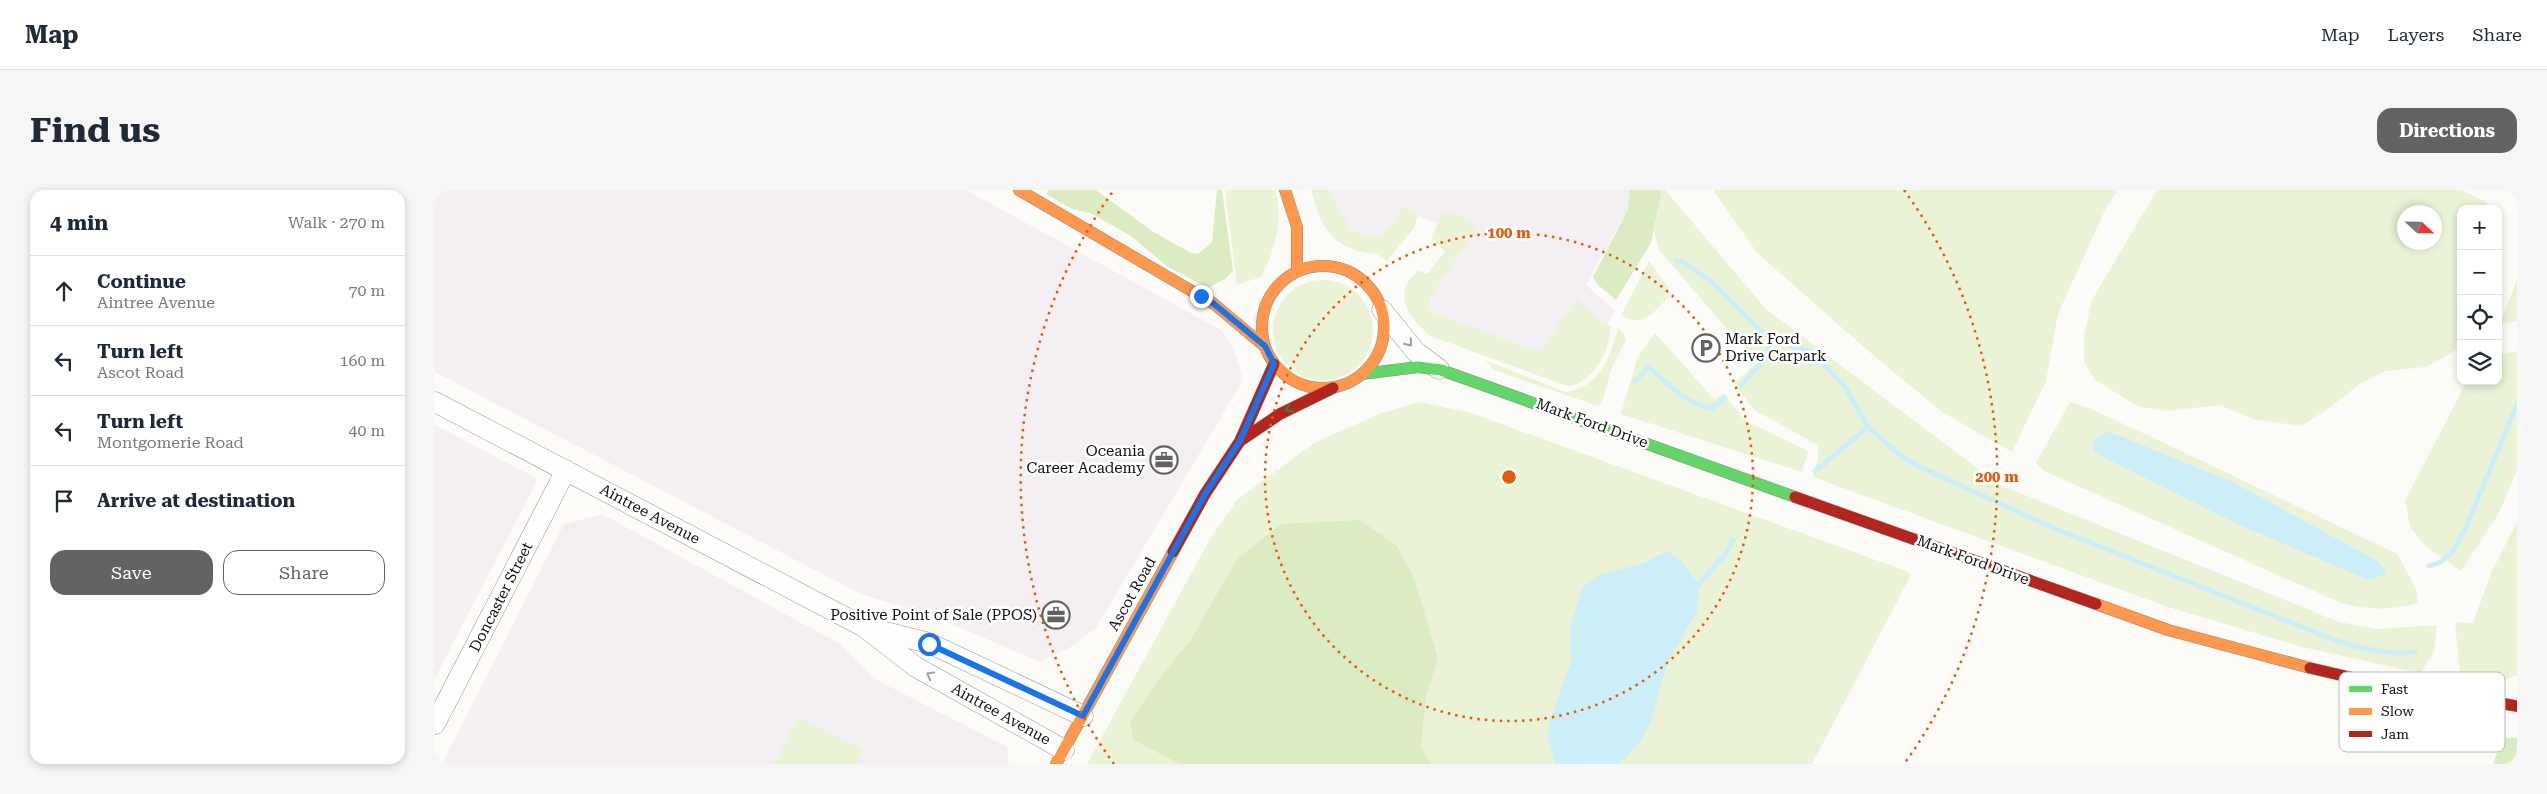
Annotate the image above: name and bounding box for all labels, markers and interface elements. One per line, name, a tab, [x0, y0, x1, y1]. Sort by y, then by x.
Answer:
text: Map	[25, 21, 79, 49]
text: Map	[2321, 24, 2360, 45]
text: Layers	[2388, 24, 2444, 45]
text: Share	[2472, 24, 2522, 45]
button: Directions	[2377, 108, 2517, 153]
text: Find us	[30, 110, 160, 151]
north arrow	[2397, 205, 2442, 250]
map controls	[2457, 205, 2502, 385]
button: +	[2457, 205, 2502, 250]
text: 4 min	[50, 211, 108, 235]
text: Walk · 270 m	[288, 213, 385, 232]
text: 100 m	[1487, 224, 1531, 242]
button: −	[2457, 250, 2502, 295]
text: Continue	[97, 270, 186, 293]
icon: ahead	[50, 277, 78, 305]
text: 70 m	[348, 281, 385, 300]
route end	[1190, 285, 1213, 308]
text: Aintree Avenue	[97, 293, 215, 312]
button: locate	[2457, 295, 2502, 340]
place label: Mark Ford Drive Carpark	[1725, 330, 1827, 365]
parking icon: Mark Ford Drive Carpark	[1691, 333, 1721, 363]
one-way arrow	[1403, 337, 1411, 346]
text: Turn left	[97, 340, 183, 363]
button: layers	[2457, 340, 2502, 385]
icon: left	[50, 347, 78, 375]
text: 160 m	[339, 351, 385, 370]
text: Ascot Road	[97, 363, 184, 382]
street label: Mark Ford Drive	[1534, 394, 1650, 452]
one-way arrow	[1285, 403, 1294, 413]
text: Turn left	[97, 410, 183, 433]
icon: left	[50, 417, 78, 445]
text: 40 m	[348, 421, 385, 440]
text: Montgomerie Road	[97, 433, 244, 452]
place label: Oceania Career Academy	[1026, 442, 1145, 477]
office icon: Oceania Career Academy	[1149, 445, 1179, 475]
centre of rings	[1500, 468, 1518, 486]
text: 200 m	[1975, 468, 2019, 486]
street label: Aintree Avenue	[597, 480, 703, 548]
icon: arrive	[50, 487, 78, 515]
text: Arrive at destination	[97, 489, 295, 512]
street label: Mark Ford Drive	[1915, 531, 2031, 589]
street label: Doncaster Street	[466, 539, 537, 655]
button: Save	[50, 550, 213, 595]
button: Share	[223, 550, 385, 595]
street label: Ascot Road	[1104, 554, 1160, 634]
office icon: Positive Point of Sale (PPOS)	[1041, 600, 1071, 630]
place label: Positive Point of Sale (PPOS)	[830, 606, 1037, 624]
route start	[918, 633, 941, 656]
one-way arrow	[926, 671, 935, 681]
legend	[2339, 672, 2505, 752]
street label: Aintree Avenue	[948, 679, 1054, 749]
text: Fast	[2381, 681, 2408, 697]
text: Slow	[2381, 703, 2414, 719]
text: Jam	[2381, 726, 2409, 742]

